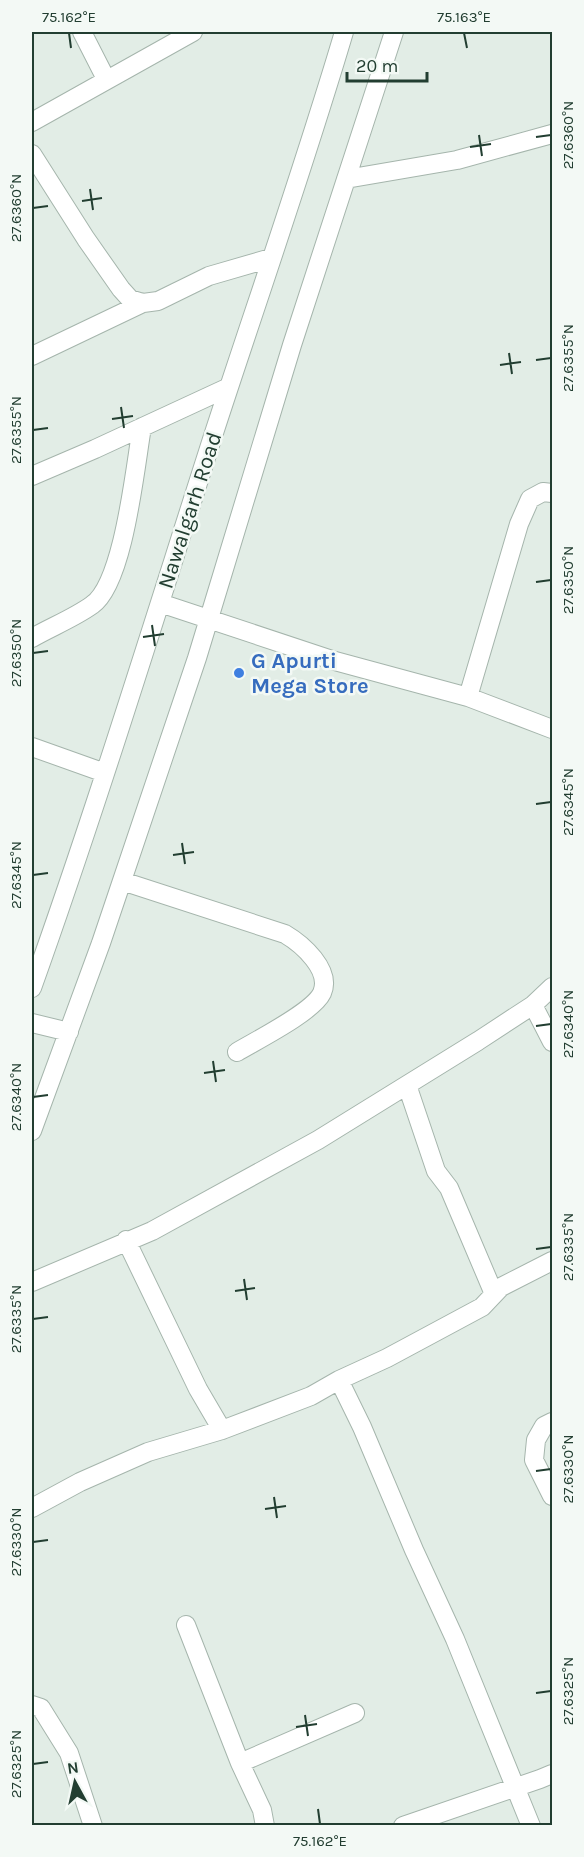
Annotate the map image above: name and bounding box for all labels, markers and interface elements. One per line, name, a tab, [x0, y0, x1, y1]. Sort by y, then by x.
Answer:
text: 75.162°E	[42, 8, 96, 26]
text: 75.163°E	[437, 8, 491, 26]
scale bar	[347, 45, 426, 83]
text: 20 m	[356, 55, 398, 77]
text: 27.6360°N	[559, 101, 577, 169]
text: 27.6360°N	[7, 174, 25, 242]
text: 27.6355°N	[559, 324, 577, 392]
text: 27.6355°N	[7, 396, 25, 464]
street label: Nawalgarh Road	[152, 429, 227, 592]
text: 27.6350°N	[559, 546, 577, 614]
text: 27.6350°N	[7, 619, 25, 687]
place label: G Apurti Mega Store	[251, 648, 369, 699]
marker: G Apurti Mega Store	[232, 666, 246, 680]
text: 27.6345°N	[559, 768, 577, 836]
text: 27.6345°N	[7, 841, 25, 909]
text: 27.6340°N	[559, 990, 577, 1058]
text: 27.6340°N	[7, 1063, 25, 1131]
text: 27.6335°N	[559, 1213, 577, 1281]
text: 27.6335°N	[7, 1285, 25, 1353]
text: 27.6330°N	[559, 1435, 577, 1503]
text: 27.6330°N	[7, 1508, 25, 1576]
text: 27.6325°N	[559, 1657, 577, 1725]
text: 27.6325°N	[7, 1730, 25, 1798]
north arrow	[45, 1752, 105, 1812]
text: N	[66, 1757, 80, 1778]
text: 75.162°E	[293, 1832, 347, 1850]

